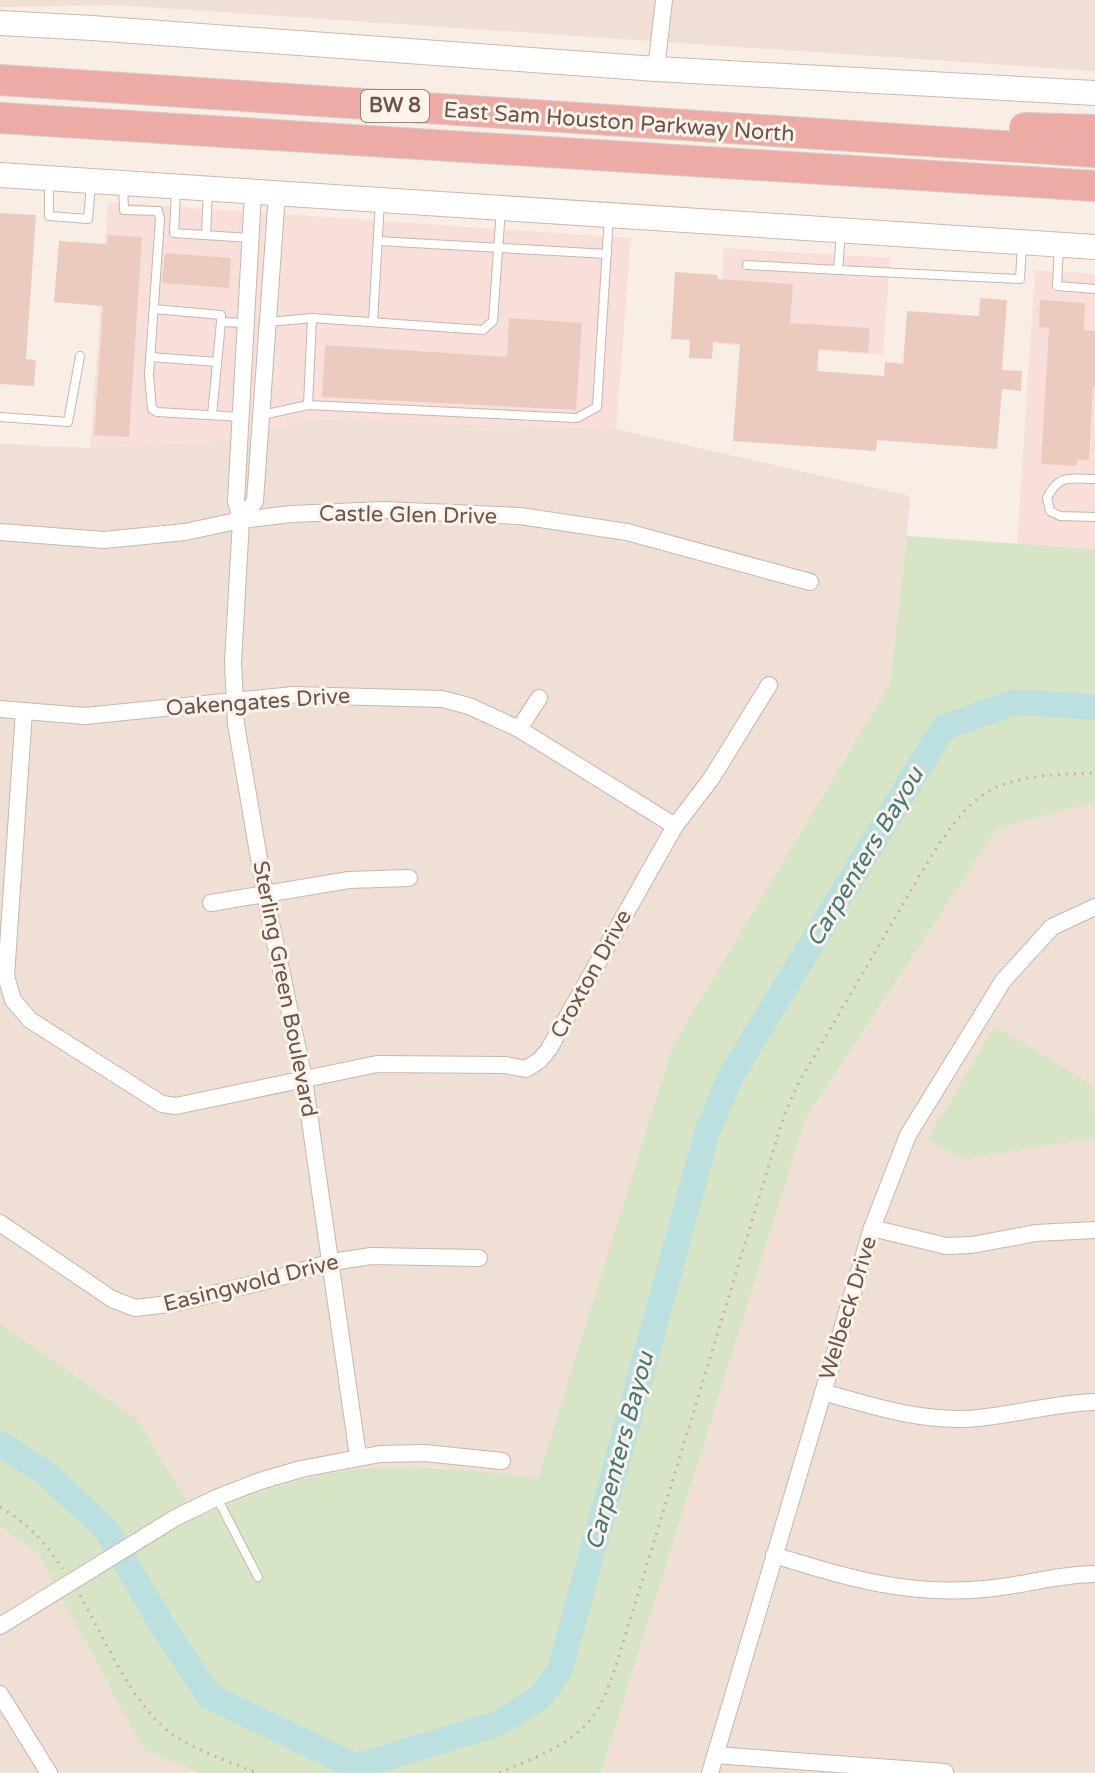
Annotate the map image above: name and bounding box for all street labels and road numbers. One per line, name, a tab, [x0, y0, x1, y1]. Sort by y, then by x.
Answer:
road number: BW 8	[361, 90, 429, 122]
street label: East Sam Houston Parkway North	[443, 97, 795, 147]
street label: Castle Glen Drive	[319, 500, 497, 530]
street label: Oakengates Drive	[165, 683, 351, 721]
street label: Sterling Green Boulevard	[247, 859, 323, 1119]
street label: Croxton Drive	[545, 905, 637, 1043]
street label: Welbeck Drive	[814, 1233, 882, 1383]
street label: Easingwold Drive	[161, 1249, 341, 1317]

